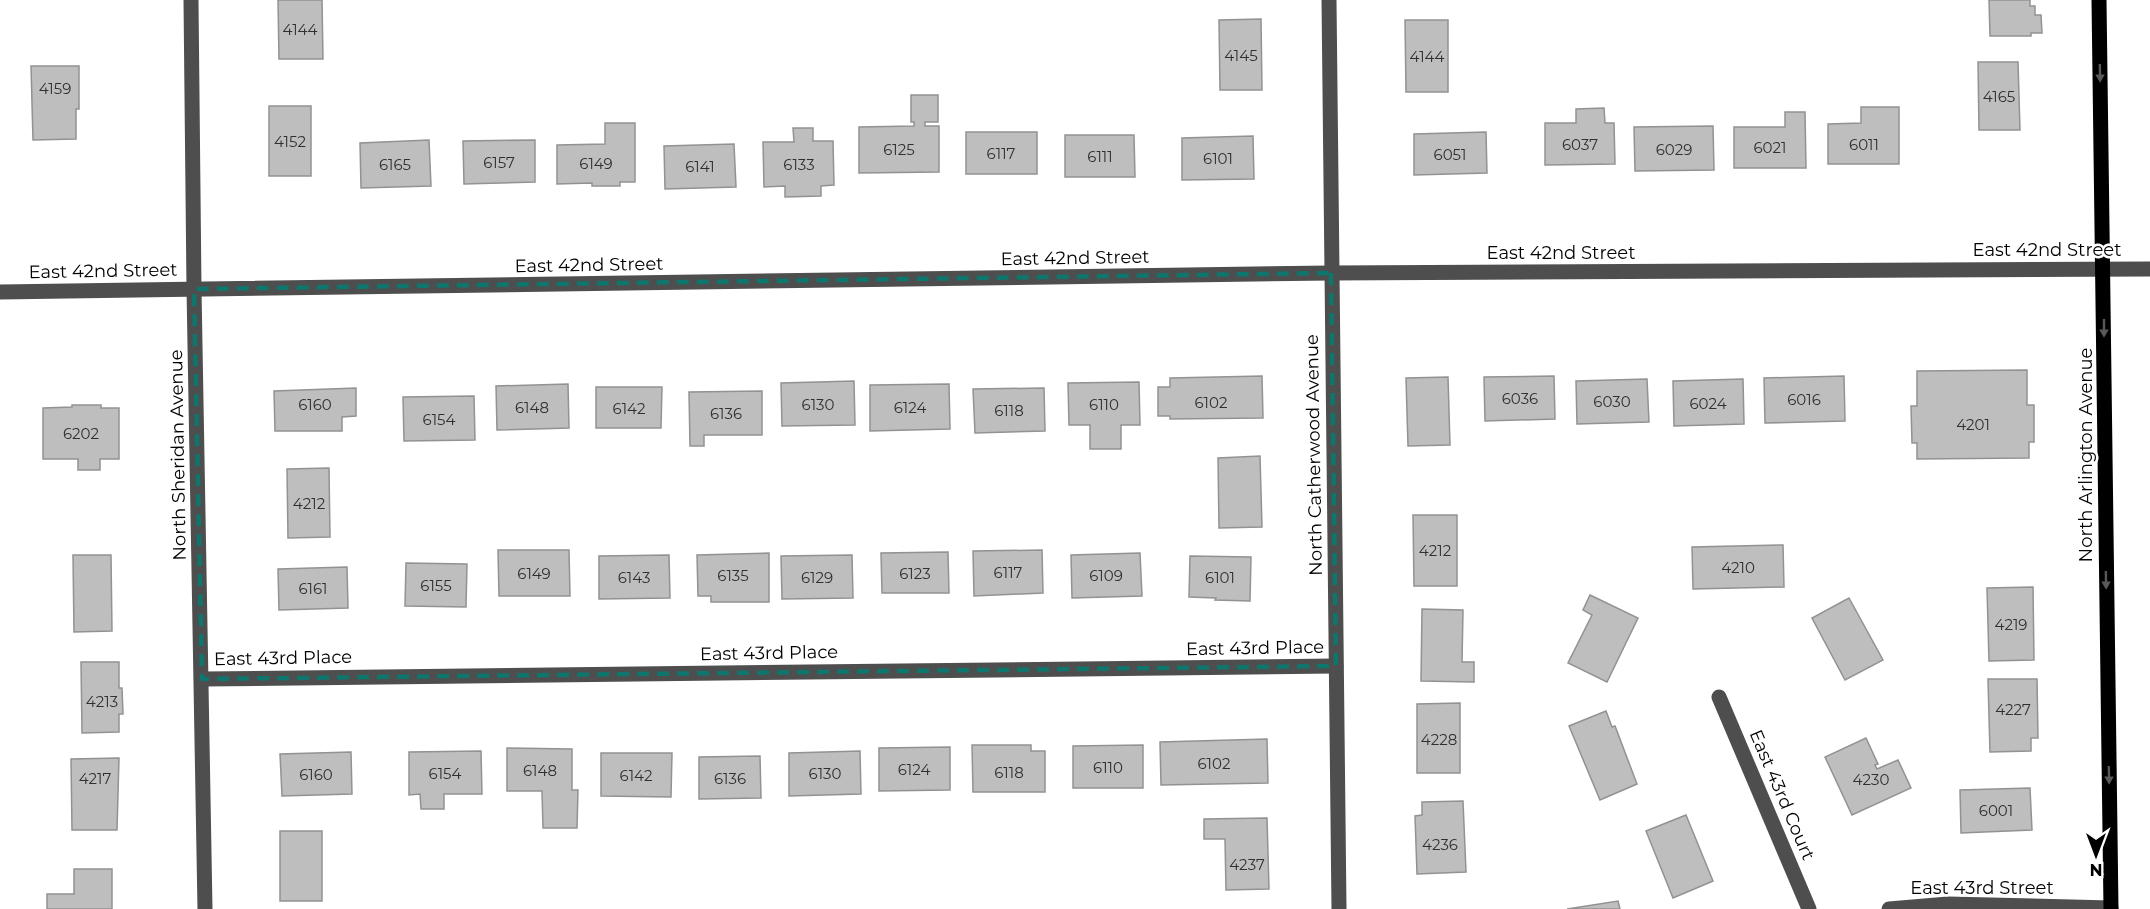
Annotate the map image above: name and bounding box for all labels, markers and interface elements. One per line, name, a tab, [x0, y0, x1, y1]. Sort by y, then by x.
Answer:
house number: 4144	[283, 20, 317, 39]
house number: 4145	[1224, 46, 1258, 65]
house number: 4144	[1410, 47, 1444, 66]
one-way arrow	[2095, 63, 2105, 82]
house number: 4159	[39, 79, 71, 98]
house number: 4165	[1983, 87, 2015, 106]
house number: 4152	[274, 132, 306, 151]
house number: 6037	[1562, 135, 1598, 154]
house number: 6011	[1849, 135, 1879, 154]
house number: 6021	[1753, 138, 1787, 157]
house number: 6125	[883, 140, 915, 159]
house number: 6029	[1656, 140, 1692, 159]
house number: 6117	[987, 144, 1016, 163]
house number: 6051	[1434, 145, 1466, 164]
house number: 6111	[1087, 147, 1113, 166]
house number: 6101	[1203, 149, 1233, 168]
house number: 6157	[483, 153, 515, 172]
house number: 6149	[579, 154, 613, 173]
house number: 6165	[379, 155, 411, 174]
house number: 6133	[783, 155, 815, 174]
house number: 6141	[685, 157, 715, 176]
street label: East 42nd Street	[1973, 239, 2121, 261]
street label: East 42nd Street	[1487, 242, 1635, 264]
street label: East 42nd Street	[1000, 246, 1150, 270]
street label: East 42nd Street	[514, 253, 664, 277]
street label: East 42nd Street	[28, 259, 178, 283]
one-way arrow	[2099, 319, 2109, 338]
street label: North Catherwood Avenue	[1301, 334, 1327, 576]
street label: North Arlington Avenue	[2075, 347, 2097, 562]
street label: North Sheridan Avenue	[165, 349, 191, 561]
house number: 6036	[1502, 389, 1538, 408]
house number: 6016	[1787, 390, 1821, 409]
house number: 6030	[1593, 392, 1631, 411]
house number: 6102	[1194, 393, 1228, 412]
house number: 6024	[1689, 394, 1727, 413]
house number: 6160	[298, 395, 332, 414]
house number: 6130	[802, 395, 835, 414]
house number: 6110	[1089, 395, 1119, 414]
house number: 6148	[515, 398, 549, 417]
house number: 6124	[894, 398, 926, 417]
house number: 6142	[613, 399, 645, 418]
house number: 6118	[994, 401, 1024, 420]
house number: 6136	[710, 404, 742, 423]
house number: 6154	[423, 410, 456, 429]
house number: 4201	[1956, 415, 1990, 434]
house number: 6202	[63, 424, 99, 443]
house number: 4212	[293, 494, 325, 513]
house number: 4212	[1419, 541, 1451, 560]
house number: 4210	[1721, 558, 1755, 577]
house number: 6117	[994, 563, 1023, 582]
house number: 6149	[517, 564, 551, 583]
house number: 6123	[899, 564, 931, 583]
house number: 6135	[717, 566, 749, 585]
house number: 6109	[1089, 566, 1123, 585]
house number: 6143	[618, 568, 650, 587]
house number: 6129	[801, 568, 833, 587]
house number: 6101	[1205, 568, 1235, 587]
one-way arrow	[2101, 571, 2111, 590]
house number: 6155	[420, 576, 452, 595]
house number: 6161	[298, 579, 328, 598]
house number: 4219	[1995, 615, 2027, 634]
street label: East 43rd Place	[1186, 636, 1324, 660]
street label: East 43rd Place	[700, 641, 838, 665]
street label: East 43rd Place	[214, 646, 352, 670]
house number: 4213	[86, 692, 118, 711]
house number: 4227	[1995, 700, 2031, 719]
street label: East 43rd Court	[1745, 726, 1819, 864]
house number: 4228	[1421, 730, 1457, 749]
house number: 6102	[1197, 754, 1231, 773]
house number: 6110	[1093, 758, 1123, 777]
house number: 6124	[898, 760, 930, 779]
house number: 6148	[523, 761, 557, 780]
house number: 6118	[994, 763, 1024, 782]
house number: 6154	[429, 764, 462, 783]
house number: 6130	[809, 764, 842, 783]
house number: 6160	[299, 765, 333, 784]
house number: 6142	[620, 766, 652, 785]
one-way arrow	[2104, 766, 2114, 785]
house number: 4217	[79, 769, 111, 788]
house number: 6136	[714, 769, 746, 788]
house number: 4230	[1853, 770, 1889, 789]
house number: 6001	[1979, 801, 2013, 820]
north arrow	[2066, 825, 2126, 885]
house number: 4236	[1422, 835, 1458, 854]
house number: 4237	[1229, 855, 1265, 874]
text: N	[2090, 860, 2102, 879]
street label: East 43rd Street	[1910, 877, 2054, 899]

